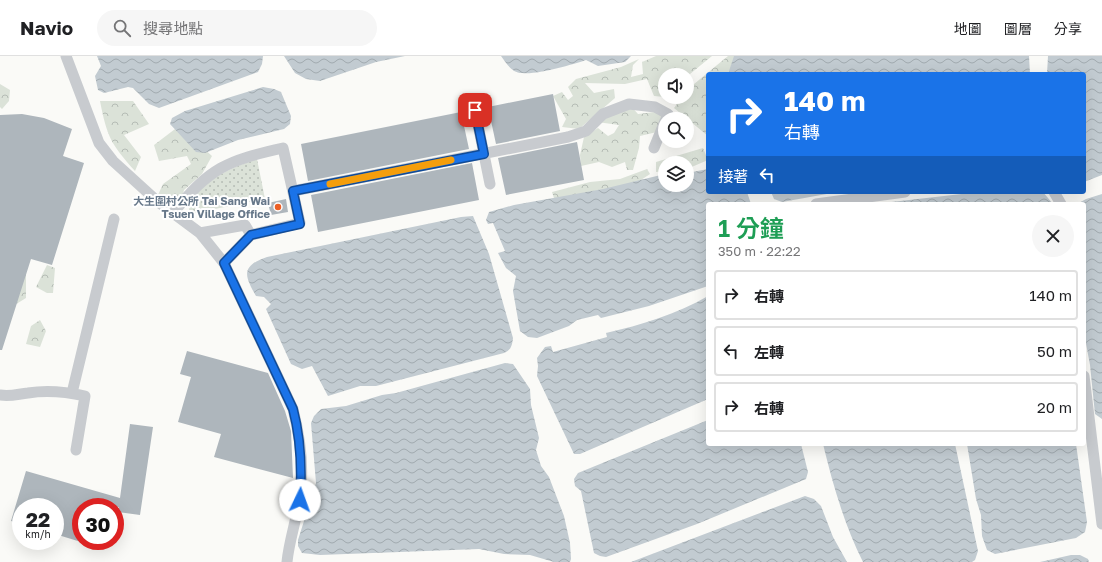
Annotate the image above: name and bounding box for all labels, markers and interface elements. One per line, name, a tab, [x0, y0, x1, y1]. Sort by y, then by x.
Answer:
search box	[97, 10, 377, 46]
text: Navio	[20, 16, 73, 39]
icon: search	[111, 17, 133, 39]
text: 搜尋地點	[143, 19, 203, 37]
text: 地圖	[954, 20, 982, 37]
text: 圖層	[1004, 20, 1032, 37]
text: 分享	[1054, 20, 1082, 37]
map controls	[658, 68, 694, 192]
button: sound	[658, 68, 694, 104]
text: 140 m	[784, 84, 866, 117]
icon: right	[718, 88, 770, 140]
pin	[458, 93, 492, 127]
icon: arrive	[464, 99, 486, 121]
button: search	[658, 112, 694, 148]
text: 右轉	[784, 121, 820, 143]
button: layers	[658, 156, 694, 192]
icon: left	[756, 164, 778, 186]
text: 接著	[718, 167, 748, 185]
place label: 大生圍村公所 Tai Sang Wai Tsuen Village Office	[133, 194, 271, 220]
marker: 大生圍村公所 Tai Sang Wai Tsuen Village Office	[273, 202, 283, 212]
text: 1 分鐘	[718, 213, 784, 242]
button: close	[1032, 215, 1074, 257]
text: 350 m · 22:22	[718, 243, 800, 259]
icon: right	[720, 284, 742, 306]
text: 140 m	[1029, 286, 1072, 304]
text: 右轉	[754, 287, 784, 305]
icon: left	[720, 340, 742, 362]
text: 50 m	[1037, 342, 1072, 360]
text: 左轉	[754, 343, 784, 361]
icon: right	[720, 396, 742, 418]
text: 20 m	[1037, 398, 1072, 416]
text: 右轉	[754, 399, 784, 417]
position arrow	[279, 479, 321, 521]
speed limit sign: 30	[72, 498, 124, 550]
text: 22	[26, 507, 50, 531]
text: km/h	[25, 528, 51, 540]

